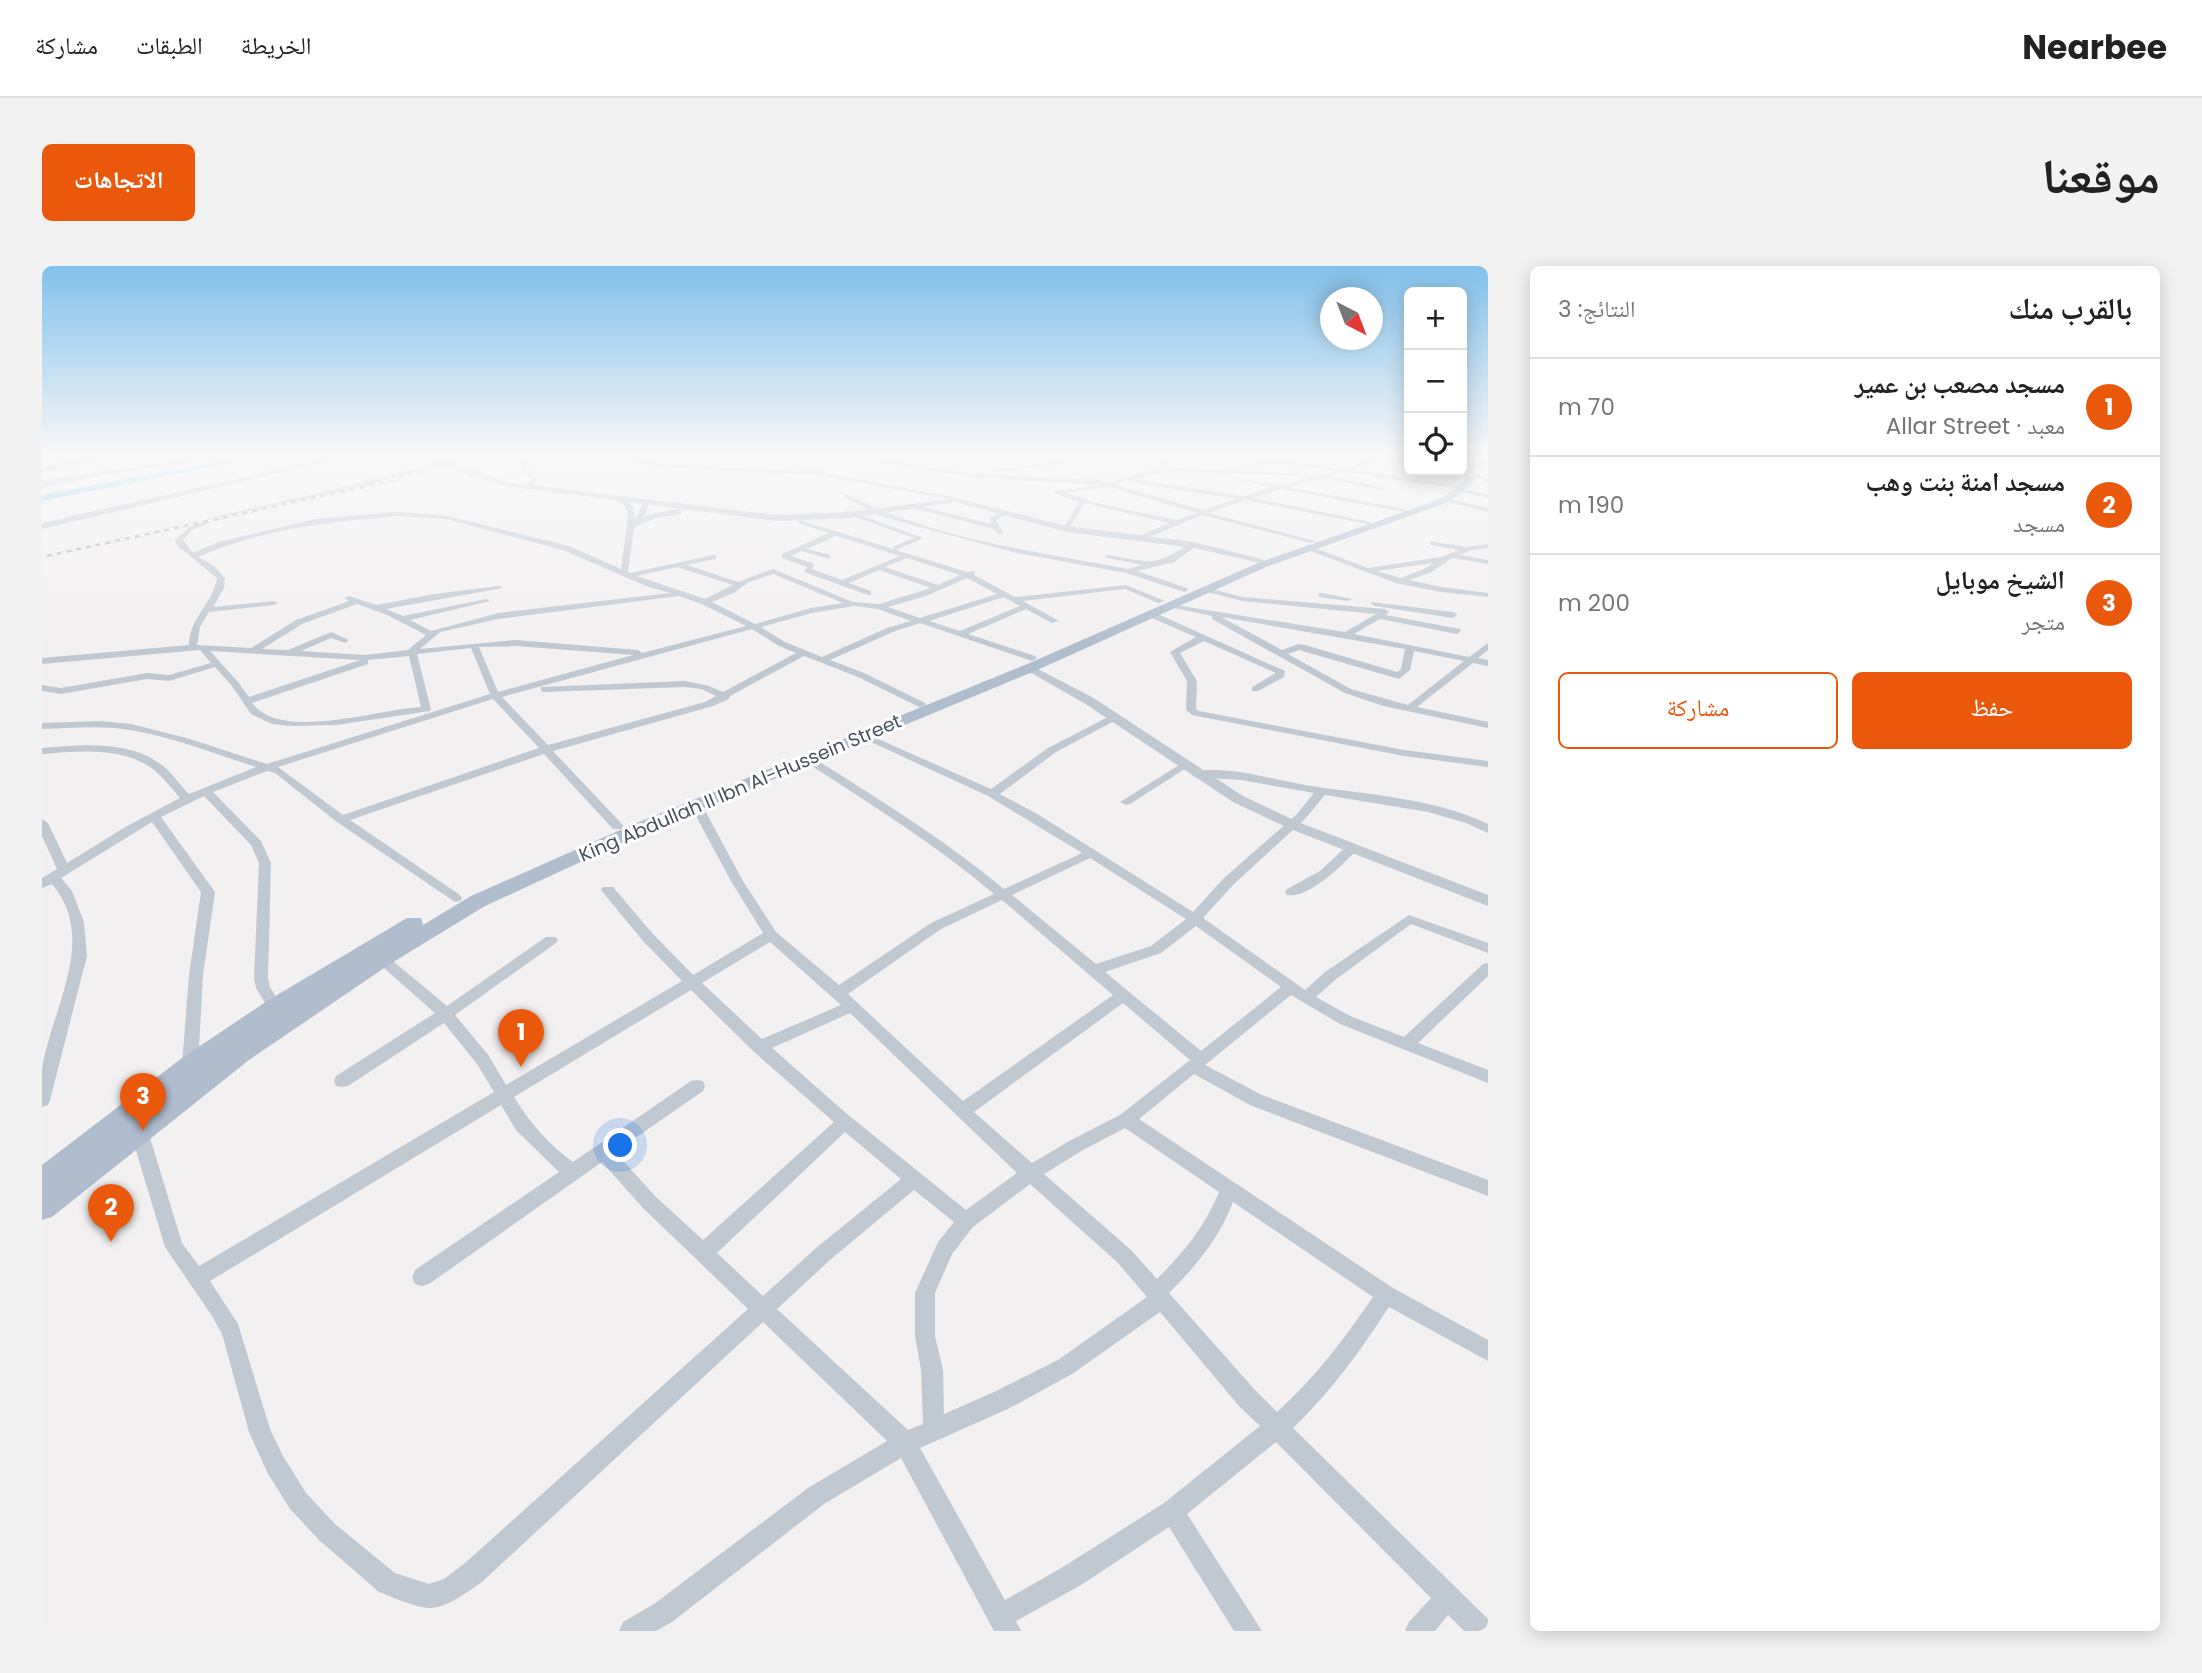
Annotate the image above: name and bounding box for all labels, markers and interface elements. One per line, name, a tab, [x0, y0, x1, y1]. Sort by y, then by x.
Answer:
text: Nearbee	[2022, 24, 2167, 71]
text: مشاركة	[35, 29, 98, 62]
text: الطبقات	[136, 29, 203, 62]
text: الخريطة	[241, 29, 311, 62]
text: موقعنا	[2042, 142, 2160, 210]
button: الاتجاهات	[42, 144, 195, 221]
north arrow	[1320, 287, 1383, 350]
map controls	[1404, 287, 1467, 476]
button: +	[1404, 287, 1467, 350]
text: بالقرب منك	[2009, 287, 2132, 330]
text: النتائج: 3	[1558, 293, 1635, 325]
button: −	[1404, 350, 1467, 413]
text: مسجد مصعب بن عمير	[1855, 366, 2065, 402]
text: 70 m	[1558, 391, 1615, 423]
text: 1	[2105, 391, 2113, 423]
text: معبد · Allar Street	[1886, 410, 2065, 442]
button: locate	[1404, 413, 1467, 476]
text: مسجد امنة بنت وهب	[1865, 464, 2065, 500]
text: 190 m	[1558, 489, 1624, 521]
text: 2	[2102, 489, 2116, 521]
text: مسجد	[2013, 508, 2065, 540]
text: الشيخ موبايل	[1936, 562, 2065, 598]
text: 200 m	[1558, 587, 1630, 619]
text: 3	[2102, 587, 2116, 619]
text: متجر	[2022, 606, 2065, 638]
button: مشاركة	[1558, 672, 1838, 749]
button: حفظ	[1852, 672, 2132, 749]
street label: King Abdullah II Ibn Al-Hussein Street	[575, 708, 905, 868]
pin: 1	[498, 1009, 544, 1067]
pin: 3	[120, 1073, 166, 1131]
your location	[603, 1128, 637, 1162]
pin: 2	[88, 1184, 134, 1242]

